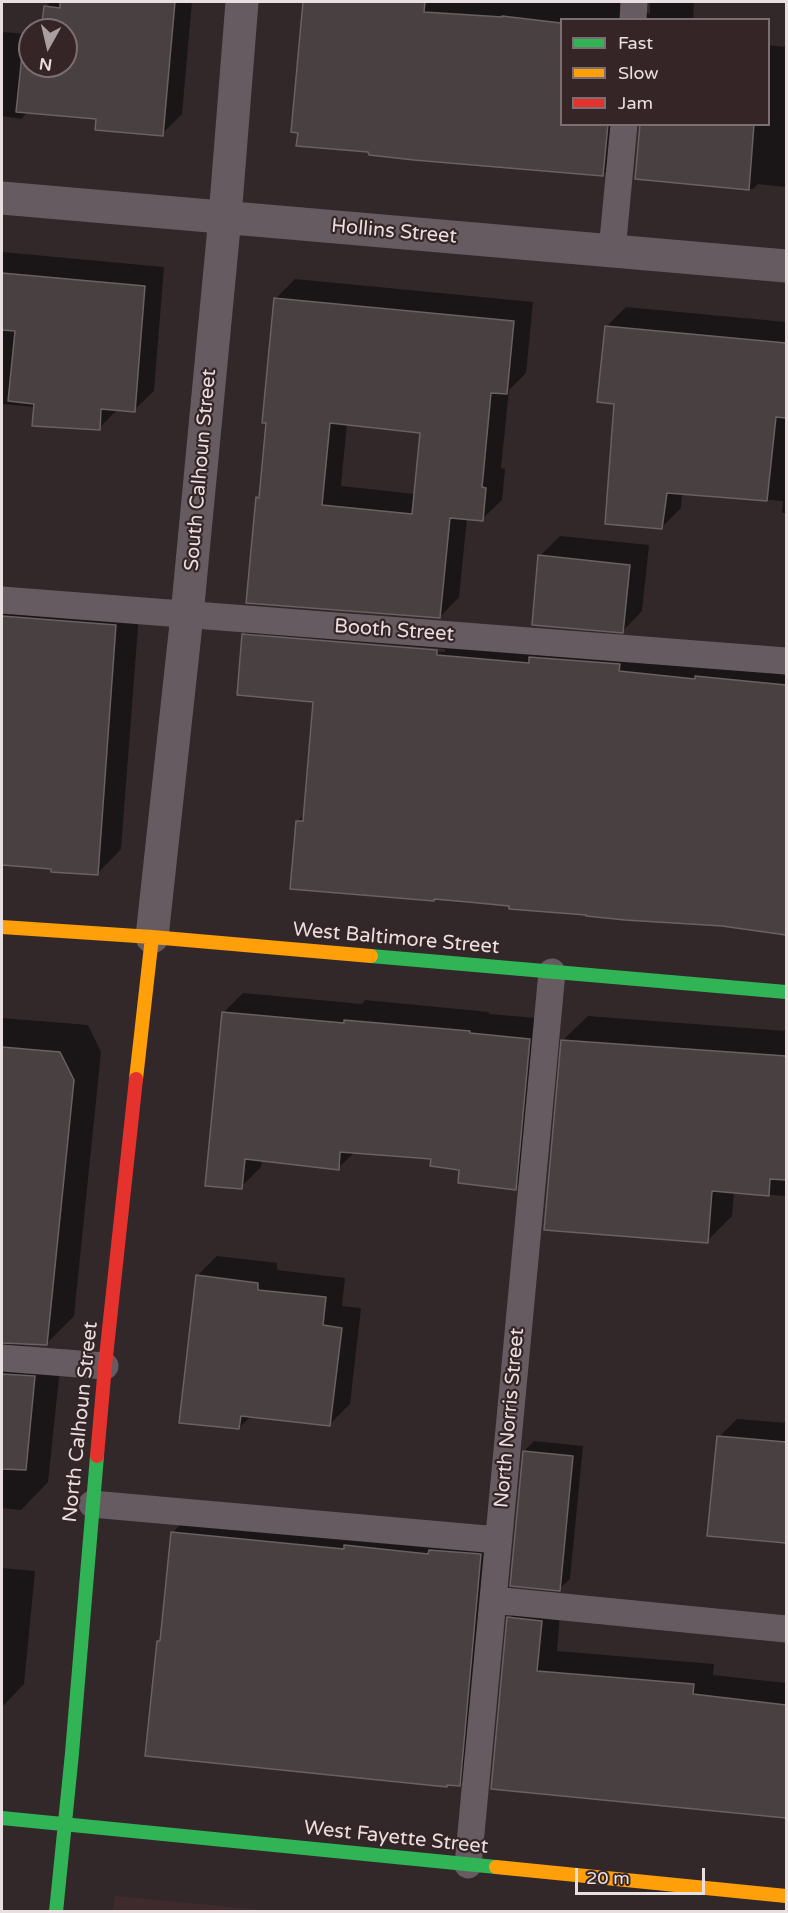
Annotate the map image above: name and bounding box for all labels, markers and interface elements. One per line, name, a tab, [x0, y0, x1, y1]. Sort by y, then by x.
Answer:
north arrow	[18, 18, 78, 78]
legend	[560, 18, 770, 126]
text: Fast	[618, 32, 653, 54]
text: N	[38, 53, 54, 75]
text: Slow	[618, 62, 659, 84]
text: Jam	[618, 92, 653, 114]
street label: Hollins Street	[330, 215, 458, 249]
street label: South Calhoun Street	[180, 368, 222, 572]
street label: Booth Street	[333, 615, 455, 647]
street label: West Baltimore Street	[292, 918, 500, 960]
street label: North Calhoun Street	[59, 1320, 103, 1524]
street label: North Norris Street	[490, 1327, 530, 1509]
street label: West Fayette Street	[303, 1816, 489, 1860]
scale bar	[578, 1856, 708, 1894]
text: 20 m	[586, 1867, 630, 1889]

